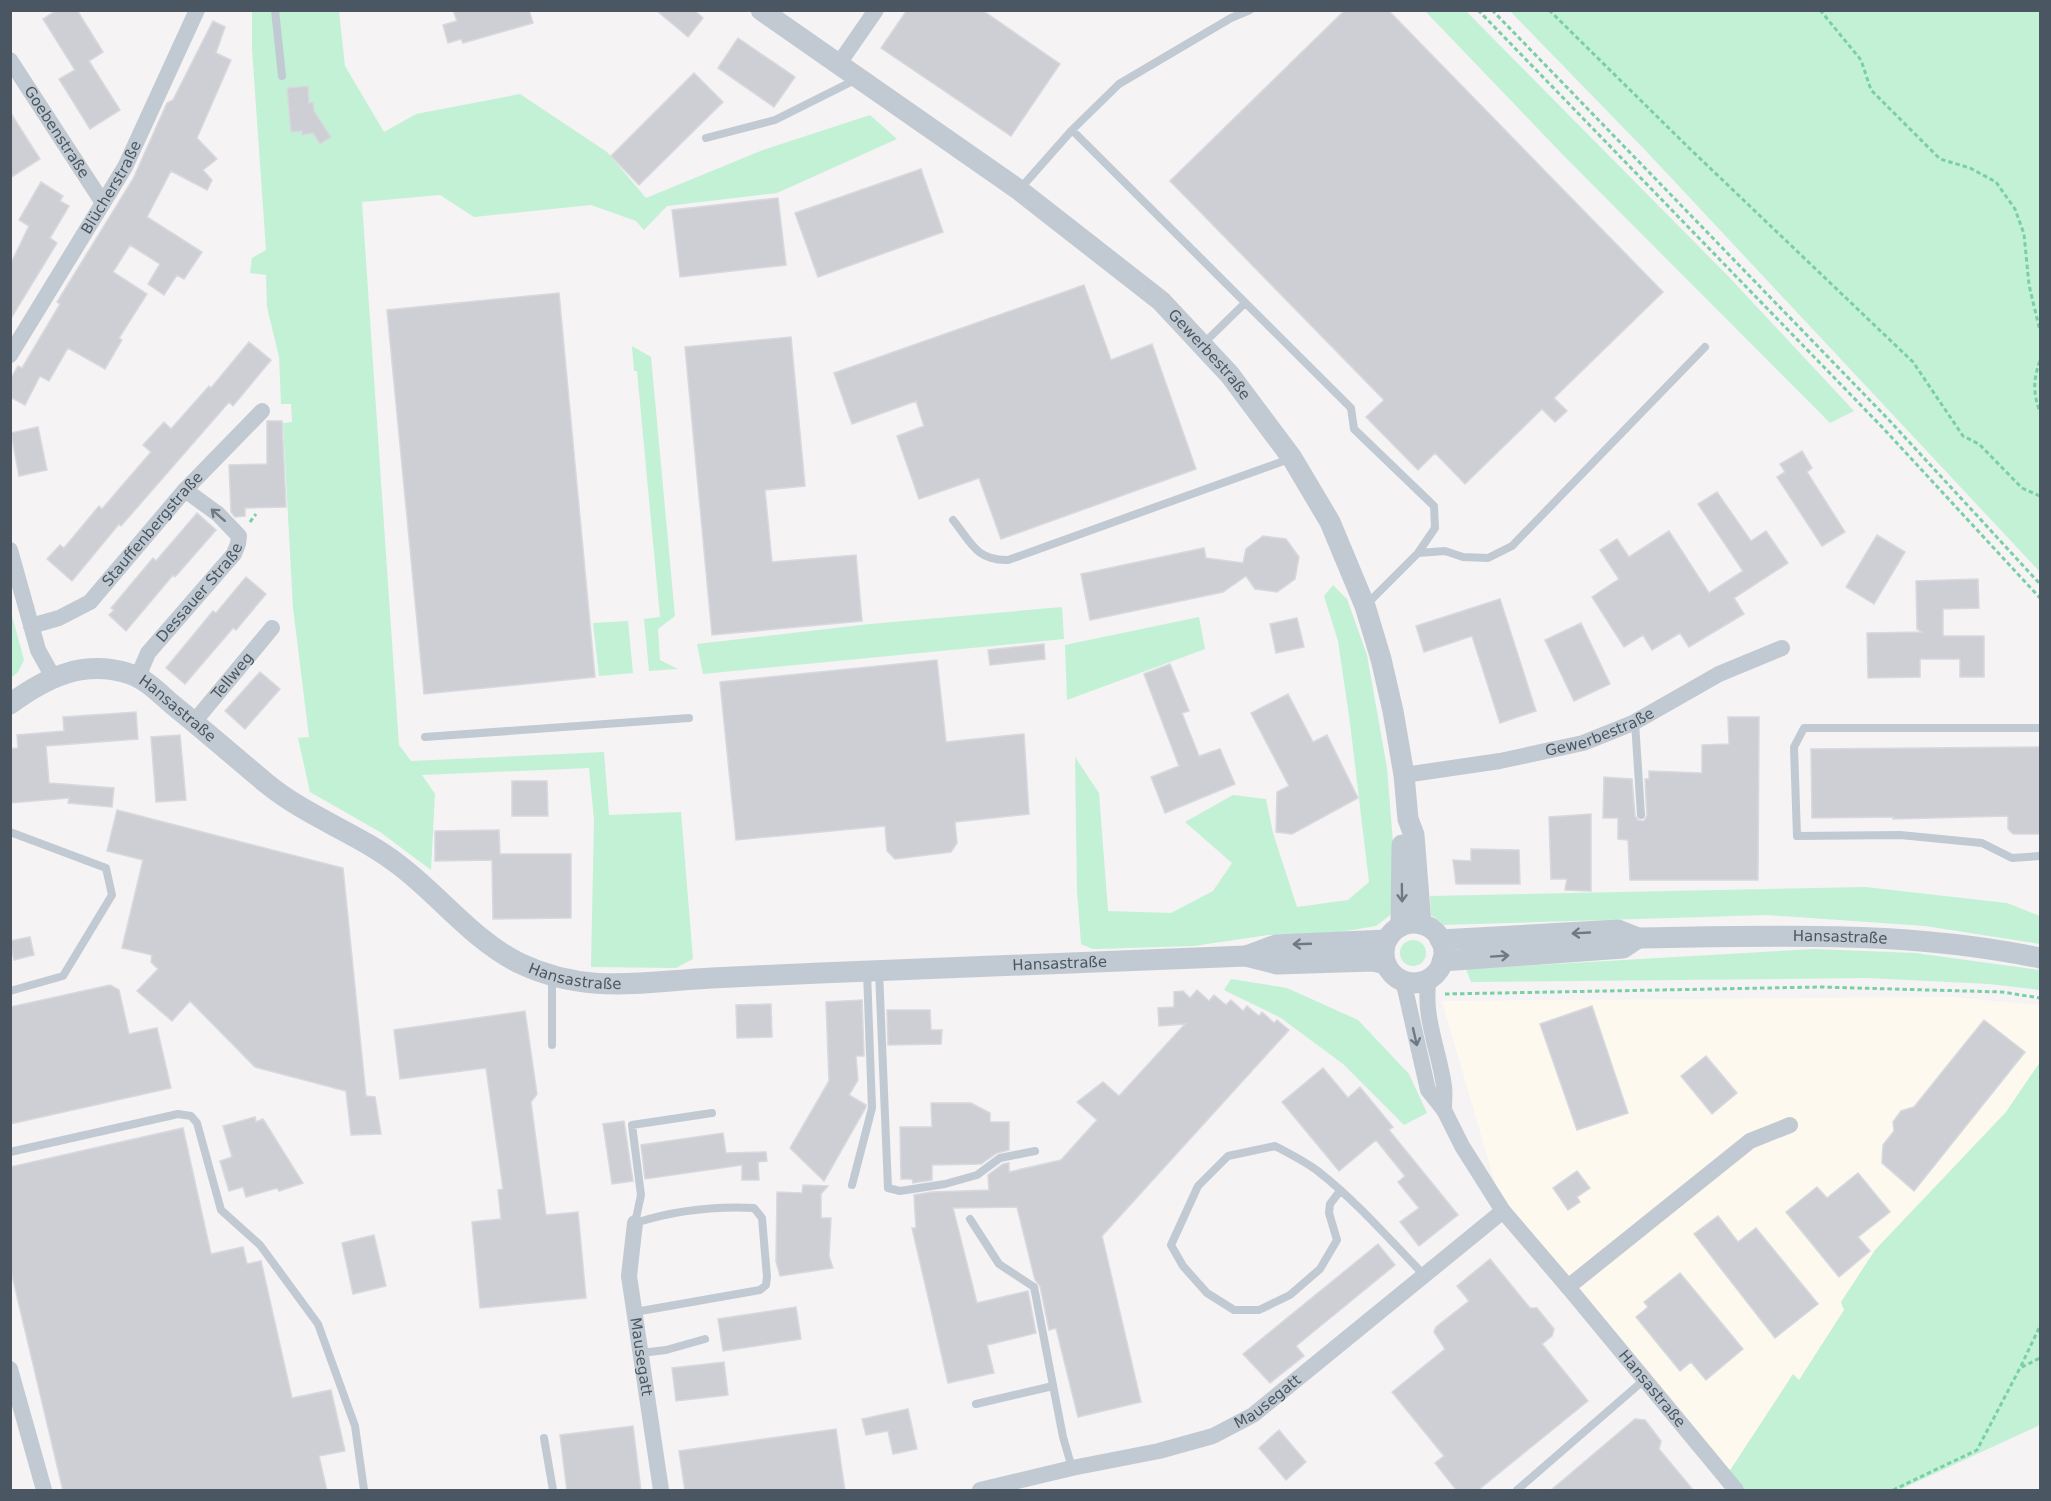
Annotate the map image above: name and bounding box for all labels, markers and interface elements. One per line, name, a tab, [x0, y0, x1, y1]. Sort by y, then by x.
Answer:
street label: Goebenstraße	[20, 83, 93, 181]
street label: Blücherstraße	[77, 138, 145, 237]
street label: Gewerbestraße	[1164, 306, 1254, 403]
street label: Stauffenbergstraße	[98, 468, 207, 590]
one-way arrow	[211, 508, 226, 522]
street label: Dessauer Straße	[152, 541, 246, 646]
street label: Tellweg	[207, 649, 257, 704]
street label: Hansastraße	[135, 671, 220, 746]
street label: Gewerbestraße	[1543, 704, 1657, 760]
one-way arrow	[1396, 882, 1408, 902]
one-way arrow	[1572, 927, 1591, 938]
street label: Hansastraße	[1793, 927, 1888, 948]
one-way arrow	[1293, 939, 1313, 950]
one-way arrow	[1490, 951, 1510, 962]
street label: Hansastraße	[1012, 953, 1107, 974]
street label: Hansastraße	[526, 959, 622, 993]
one-way arrow	[1410, 1027, 1421, 1047]
street label: Mausegatt	[626, 1316, 656, 1397]
street label: Hansastraße	[1615, 1346, 1689, 1431]
street label: Mausegatt	[1231, 1371, 1305, 1432]

